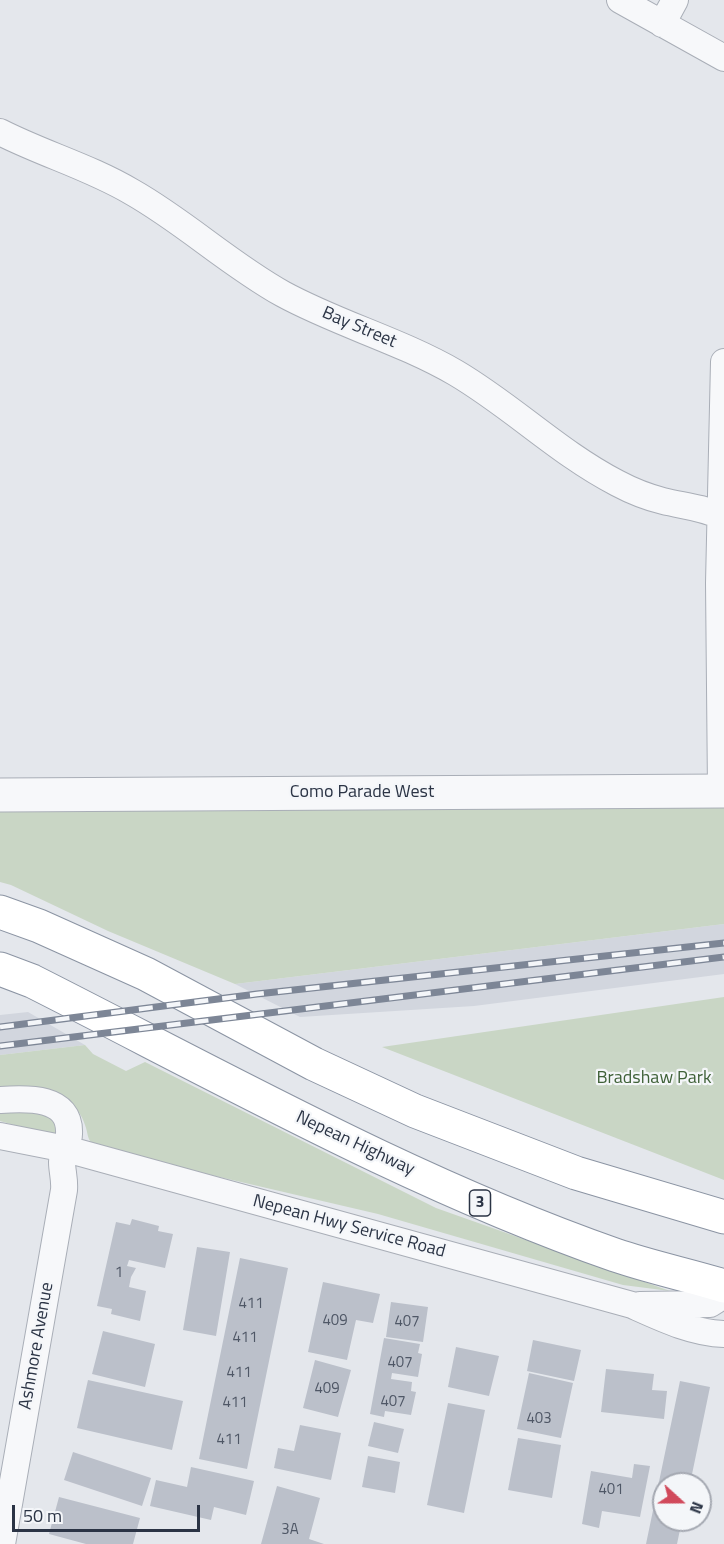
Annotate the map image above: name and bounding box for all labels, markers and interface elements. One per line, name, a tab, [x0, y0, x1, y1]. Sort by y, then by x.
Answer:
street label: Bay Street	[318, 303, 400, 353]
street label: Como Parade West	[290, 782, 434, 804]
park label: Bradshaw Park	[596, 1068, 712, 1090]
street label: Nepean Highway	[292, 1107, 418, 1181]
road number: 3	[470, 1190, 490, 1216]
street label: Nepean Hwy Service Road	[250, 1191, 448, 1263]
house number: 1	[115, 1264, 123, 1282]
street label: Ashmore Avenue	[15, 1281, 59, 1411]
house number: 411	[238, 1295, 264, 1313]
house number: 409	[322, 1312, 348, 1330]
house number: 407	[394, 1313, 420, 1331]
house number: 411	[232, 1329, 258, 1347]
house number: 407	[387, 1354, 413, 1372]
house number: 411	[226, 1364, 252, 1382]
house number: 409	[314, 1380, 340, 1398]
house number: 407	[380, 1393, 406, 1411]
house number: 411	[222, 1394, 248, 1412]
house number: 403	[526, 1410, 552, 1428]
house number: 411	[216, 1431, 242, 1449]
north arrow	[652, 1472, 712, 1532]
house number: 401	[598, 1481, 624, 1499]
scale bar	[15, 1493, 202, 1531]
text: N	[684, 1498, 710, 1517]
text: 50 m	[23, 1502, 62, 1529]
house number: 3A	[281, 1521, 299, 1539]

